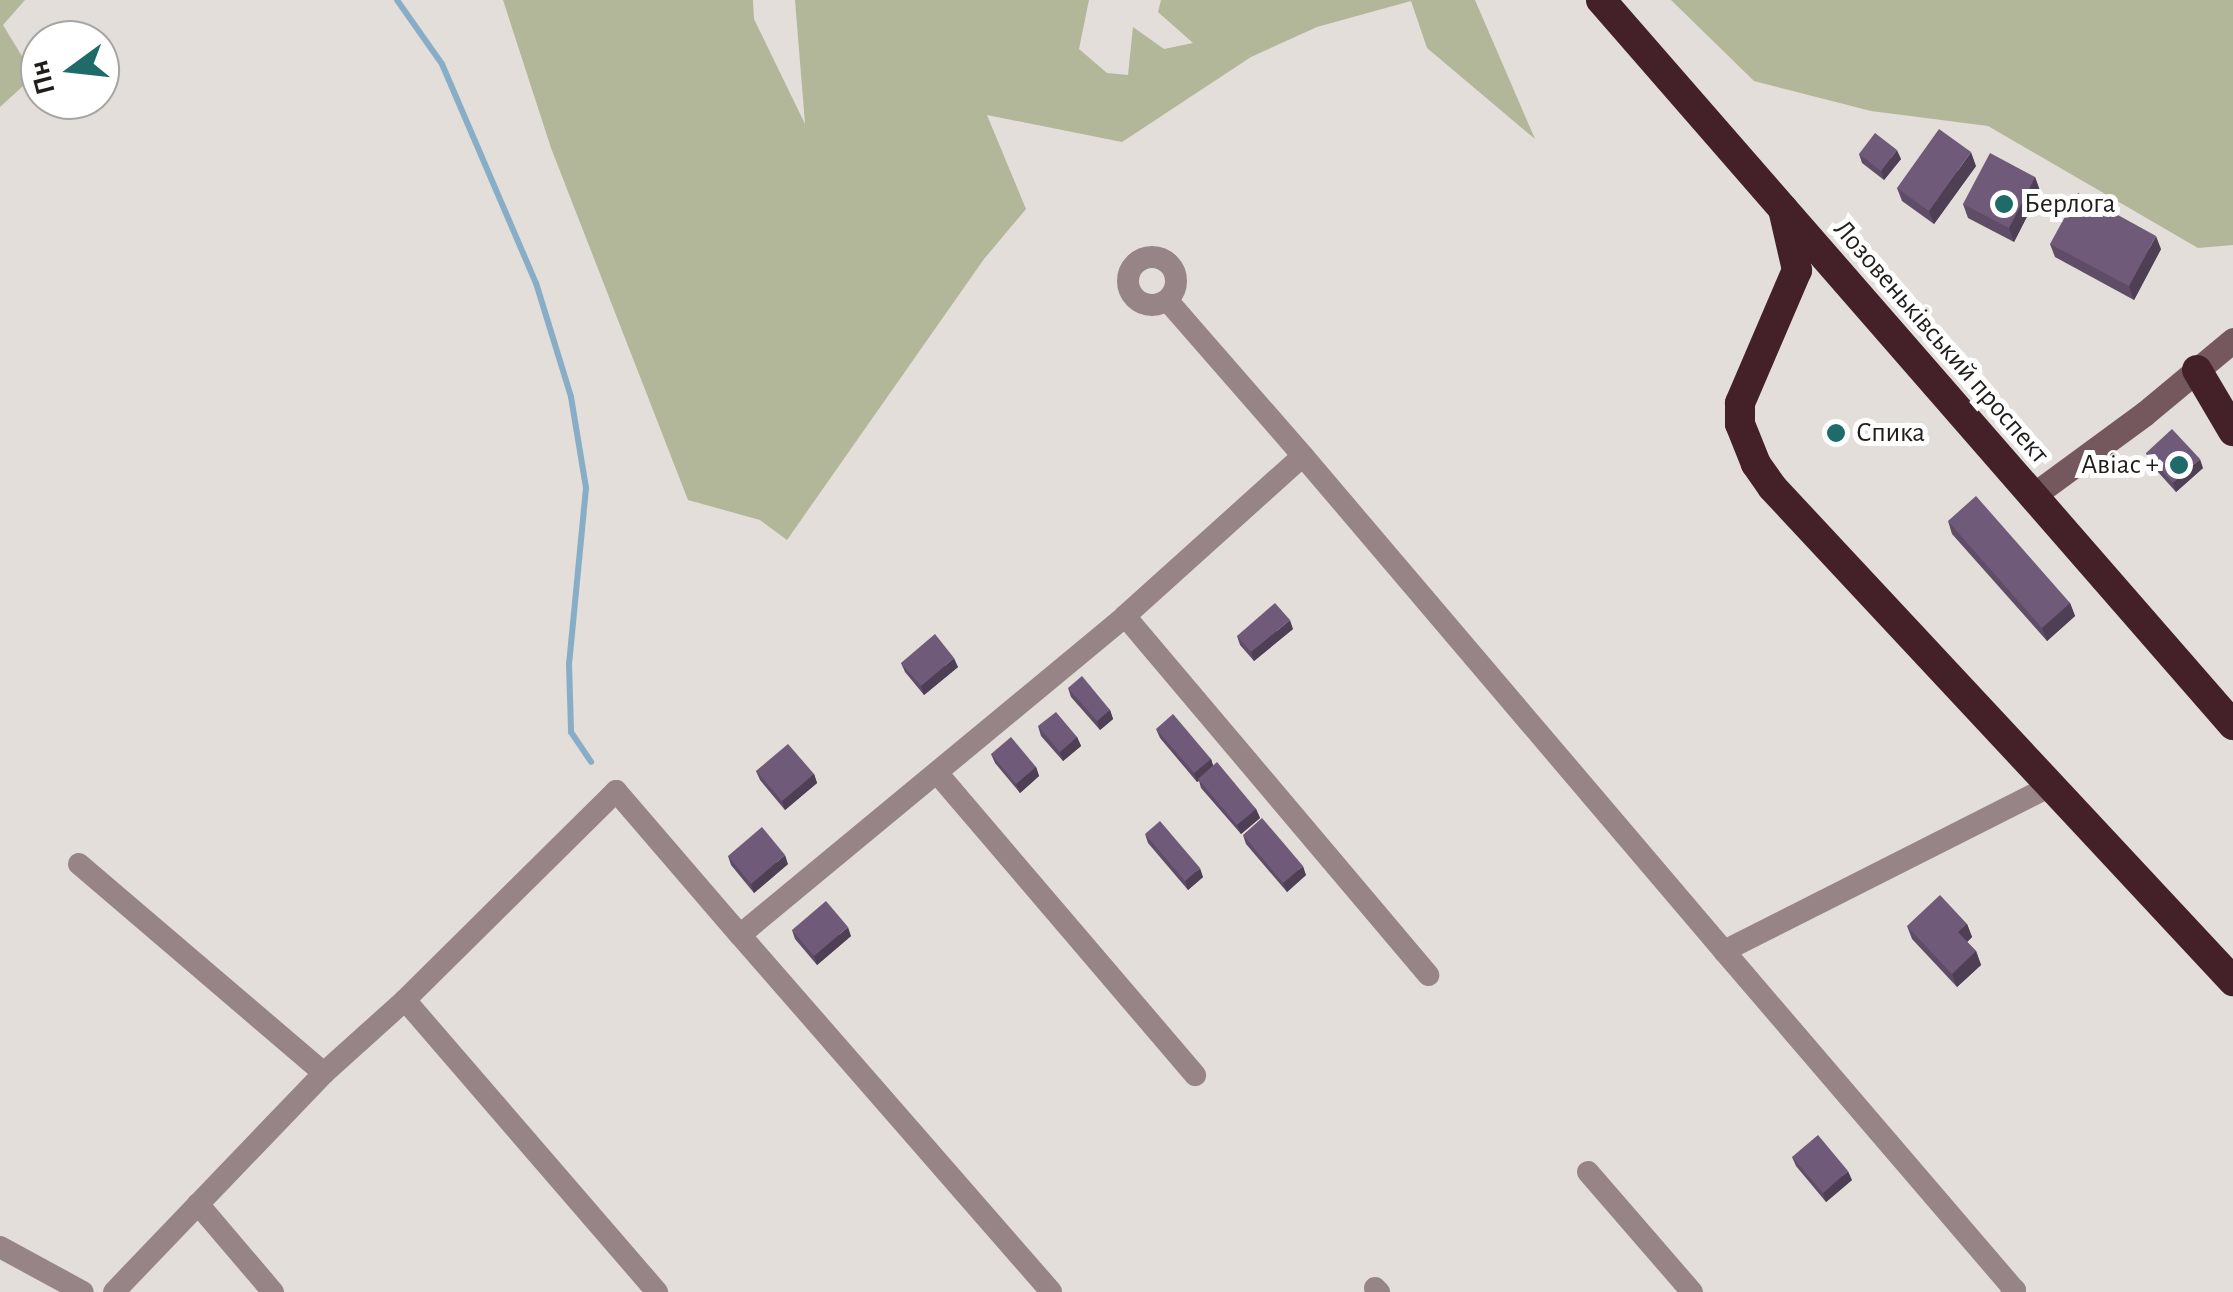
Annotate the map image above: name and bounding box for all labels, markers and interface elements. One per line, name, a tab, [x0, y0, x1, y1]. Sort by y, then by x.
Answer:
north arrow	[20, 20, 120, 120]
text: Пн	[25, 57, 61, 97]
place label: Берлога	[2024, 187, 2116, 221]
marker: Берлога	[1993, 193, 2015, 215]
street label: Лозовеньківський проспект	[1826, 213, 2056, 471]
place label: Спика	[1856, 416, 1925, 450]
marker: Спика	[1825, 422, 1847, 444]
place label: Авiас +	[2081, 448, 2159, 482]
marker: Авiас +	[2168, 454, 2190, 476]

